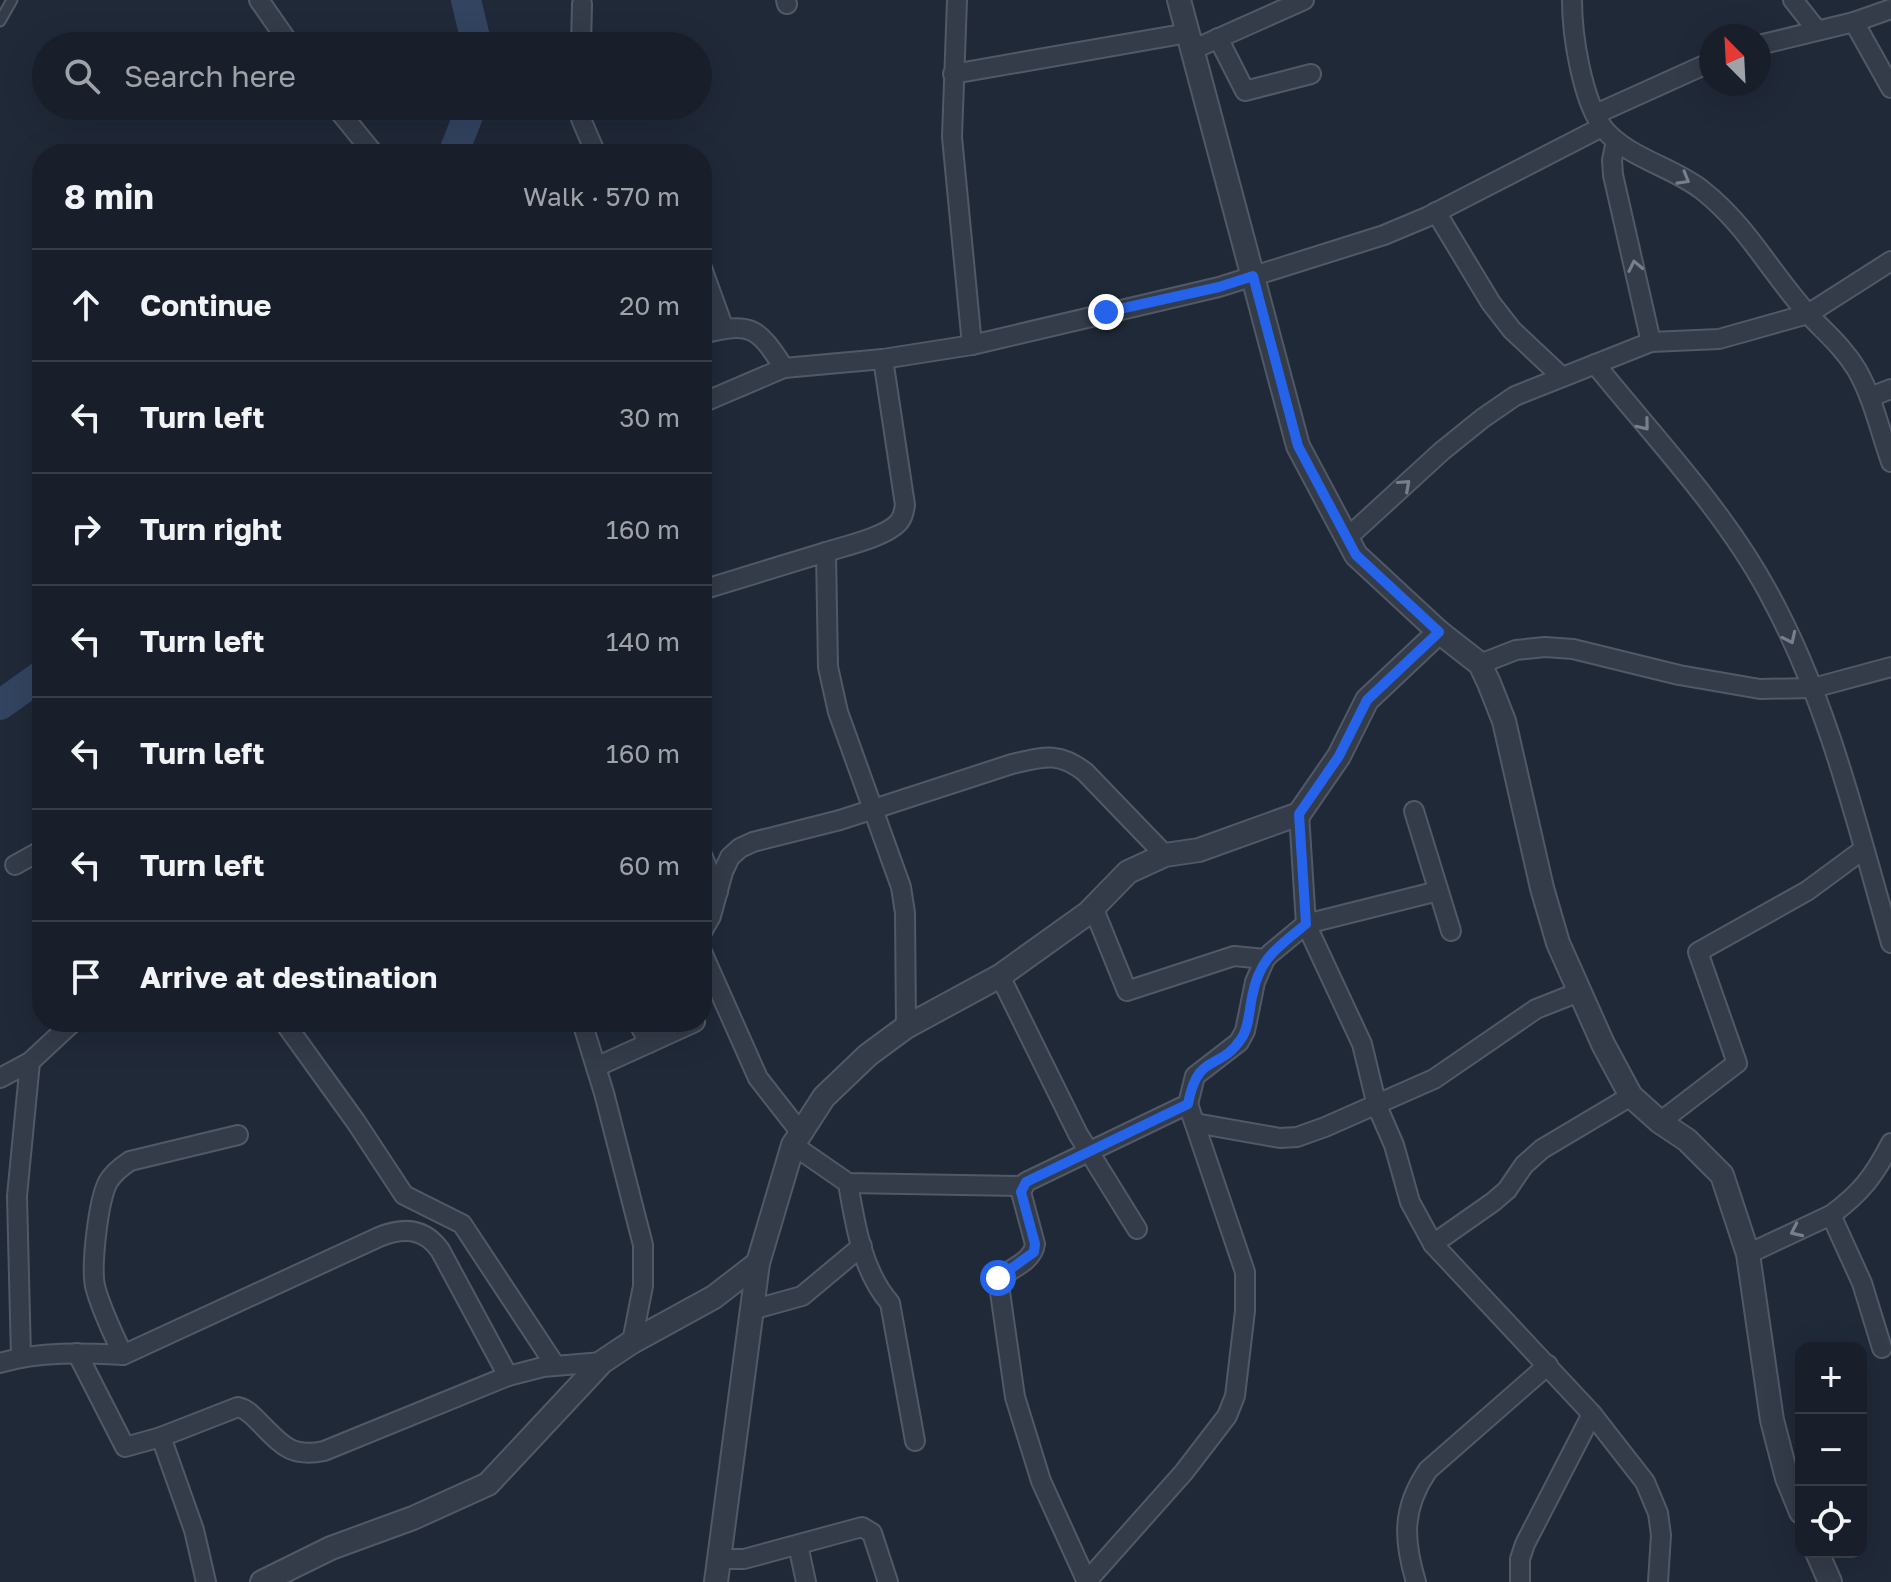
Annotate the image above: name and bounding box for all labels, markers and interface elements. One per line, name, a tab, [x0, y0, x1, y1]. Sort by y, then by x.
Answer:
north arrow	[1699, 24, 1771, 96]
search box	[32, 32, 712, 120]
icon: search	[60, 54, 104, 98]
text: Search here	[124, 58, 296, 94]
one-way arrow	[1675, 169, 1690, 185]
text: 8 min	[64, 176, 154, 216]
text: Walk · 570 m	[523, 181, 680, 212]
one-way arrow	[1627, 259, 1644, 273]
icon: ahead	[64, 283, 108, 327]
text: Continue	[140, 287, 271, 323]
text: 20 m	[619, 290, 680, 321]
route end	[1088, 294, 1124, 330]
icon: left	[64, 395, 108, 439]
text: Turn left	[140, 399, 265, 435]
text: 30 m	[619, 402, 680, 433]
one-way arrow	[1634, 415, 1649, 430]
one-way arrow	[1395, 480, 1410, 495]
icon: right	[64, 507, 108, 551]
text: Turn right	[140, 511, 282, 547]
text: 160 m	[606, 514, 680, 545]
icon: left	[64, 619, 108, 663]
text: Turn left	[140, 623, 265, 659]
text: 140 m	[606, 626, 680, 657]
one-way arrow	[1780, 630, 1796, 645]
icon: left	[64, 731, 108, 775]
text: Turn left	[140, 735, 265, 771]
text: 160 m	[606, 738, 680, 769]
icon: left	[64, 843, 108, 887]
text: Turn left	[140, 847, 265, 883]
text: 60 m	[619, 850, 680, 881]
icon: arrive	[64, 955, 108, 999]
text: Arrive at destination	[140, 959, 437, 995]
one-way arrow	[1789, 1221, 1804, 1237]
route start	[980, 1260, 1016, 1296]
map controls	[1795, 1342, 1867, 1558]
button: +	[1795, 1342, 1867, 1414]
button: −	[1795, 1414, 1867, 1486]
button: locate	[1795, 1486, 1867, 1558]

